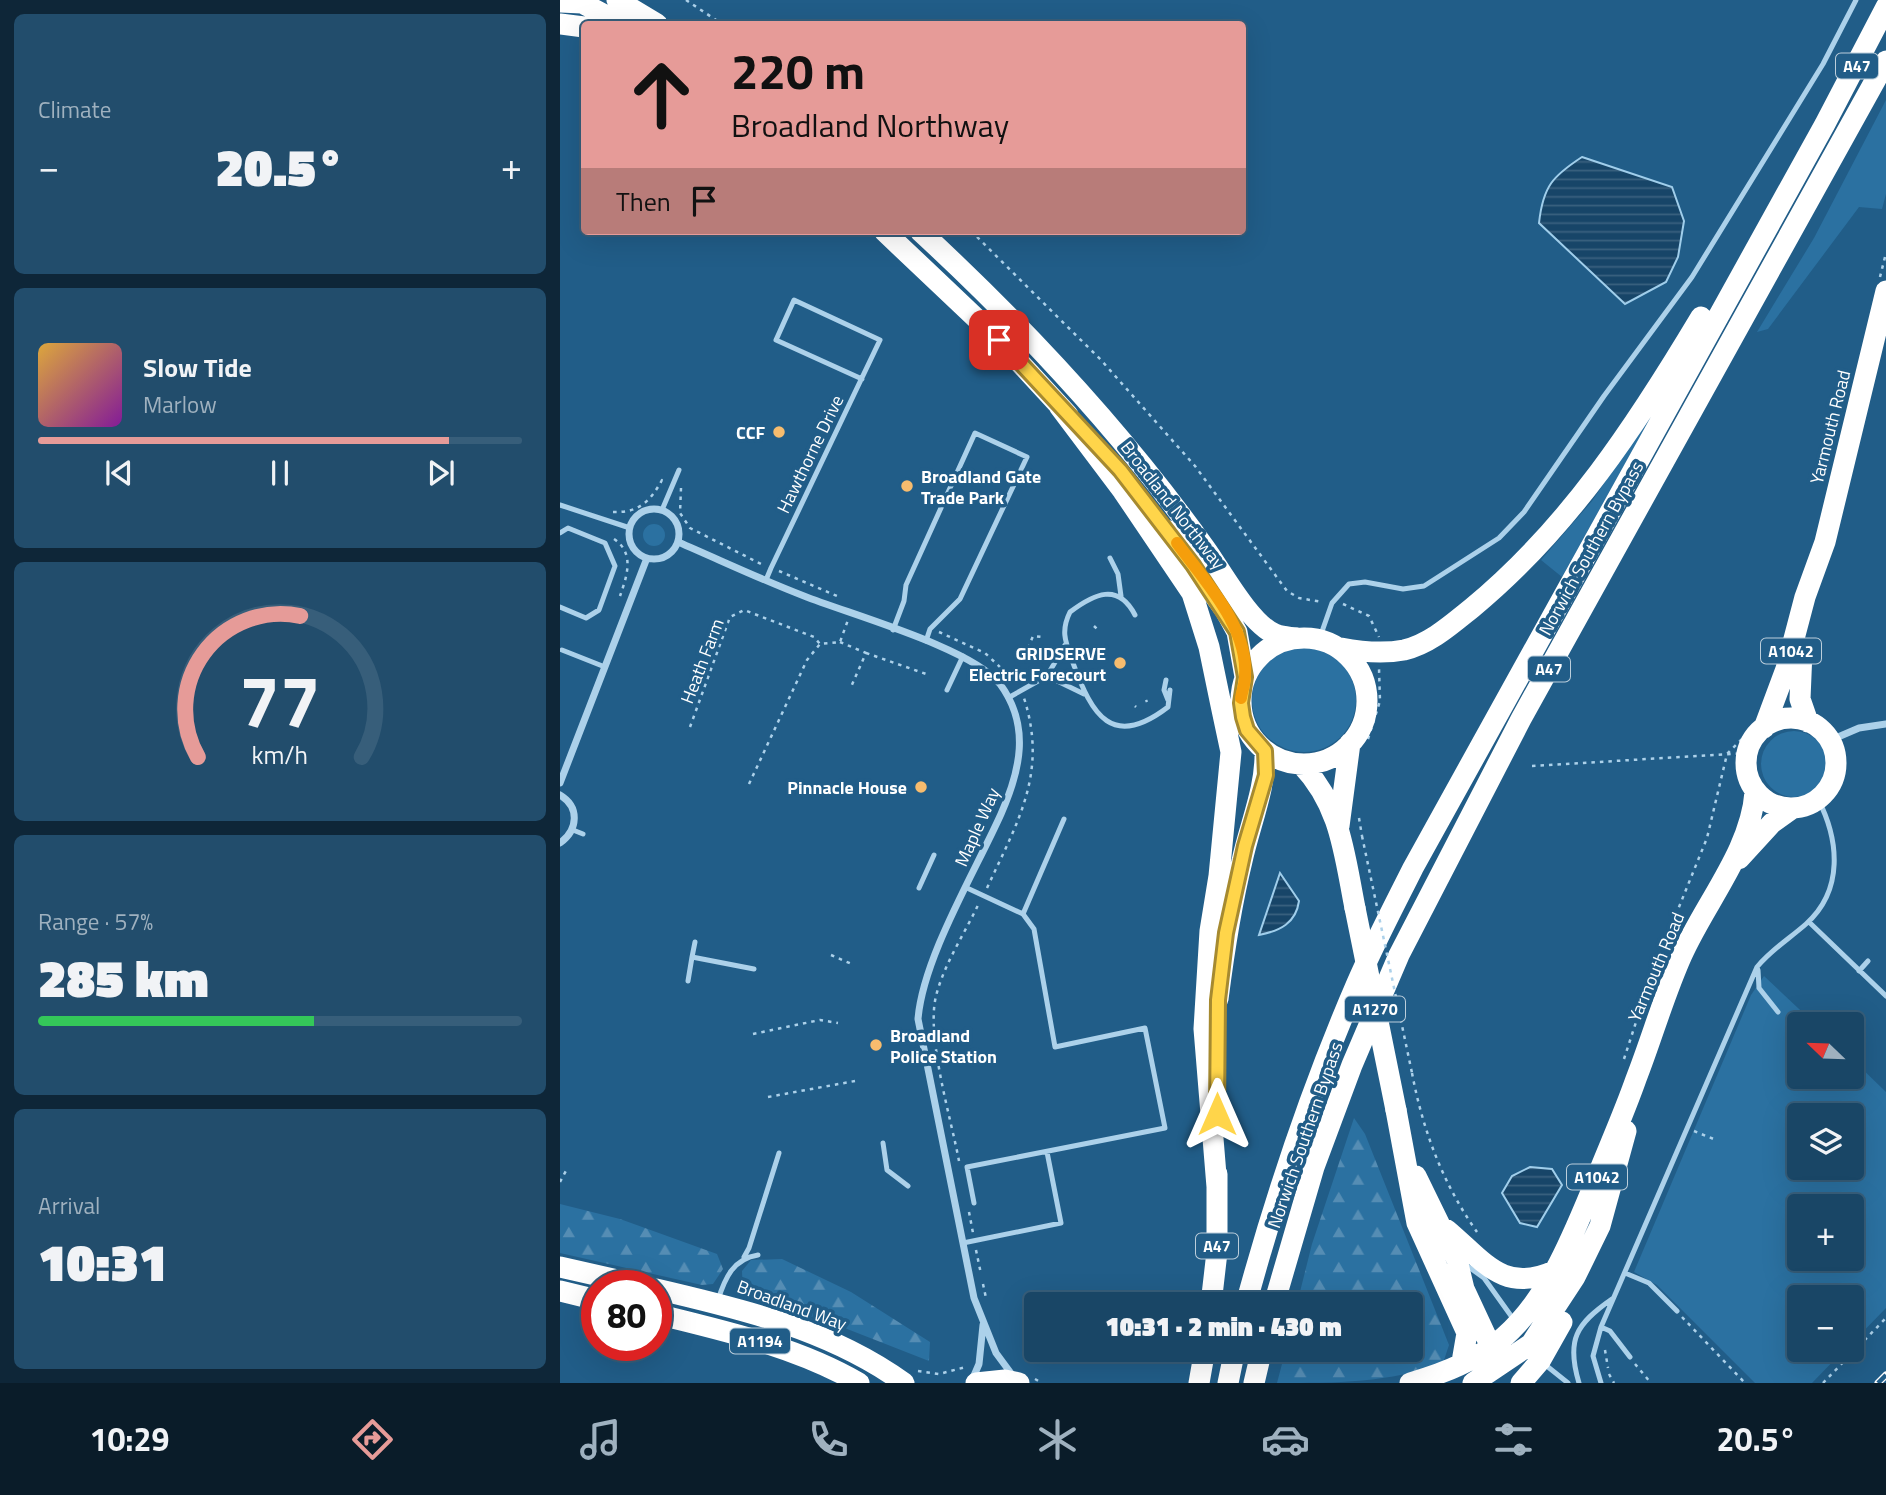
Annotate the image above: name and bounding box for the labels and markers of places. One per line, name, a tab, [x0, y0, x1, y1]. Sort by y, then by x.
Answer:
pin	[969, 310, 1029, 370]
place label: CCF	[736, 419, 765, 446]
marker: CCF	[771, 424, 787, 440]
place label: Broadland Gate Trade Park	[921, 463, 1041, 511]
marker: Broadland Gate Trade Park	[899, 478, 915, 494]
place label: GRIDSERVE Electric Forecourt	[969, 640, 1106, 688]
marker: GRIDSERVE Electric Forecourt	[1112, 655, 1128, 671]
place label: Pinnacle House	[787, 774, 907, 801]
marker: Pinnacle House	[913, 779, 929, 795]
place label: Broadland Police Station	[890, 1022, 997, 1070]
marker: Broadland Police Station	[868, 1037, 884, 1053]

